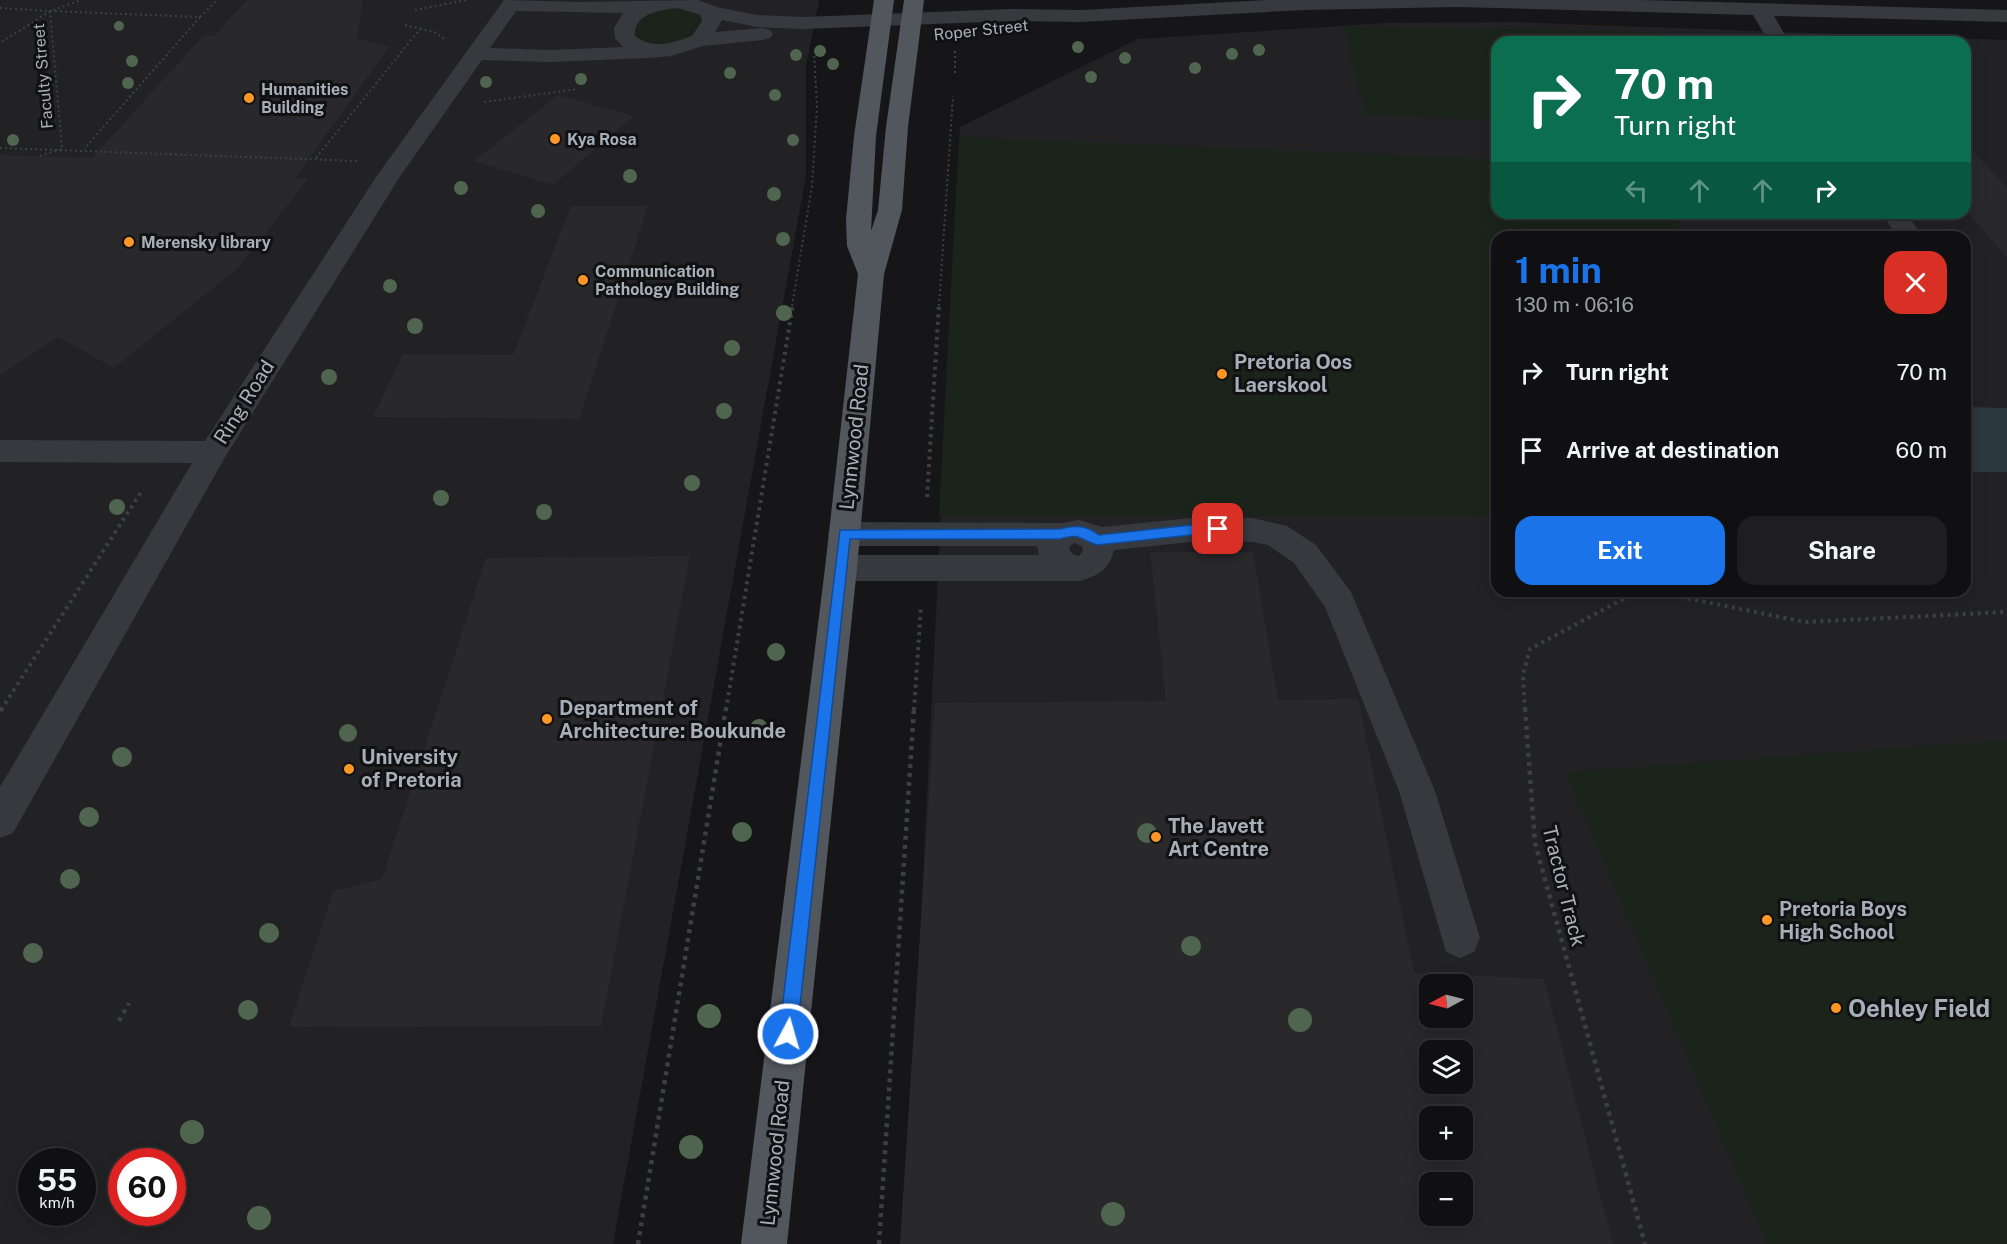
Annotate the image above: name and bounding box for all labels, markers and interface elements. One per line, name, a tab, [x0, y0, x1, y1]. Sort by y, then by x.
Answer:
street label: Roper Street	[933, 16, 1029, 44]
street label: Faculty Street	[29, 22, 57, 130]
text: 70 m	[1614, 59, 1714, 108]
icon: right	[1515, 60, 1593, 138]
place label: Humanities Building	[261, 80, 349, 117]
marker: Humanities Building	[242, 91, 256, 105]
text: Turn right	[1614, 109, 1737, 141]
place label: Kya Rosa	[567, 130, 637, 149]
marker: Kya Rosa	[548, 132, 562, 146]
icon: left	[1620, 174, 1653, 207]
icon: ahead	[1683, 174, 1716, 207]
icon: ahead	[1746, 174, 1779, 207]
icon: right	[1809, 174, 1842, 207]
place label: Merensky library	[141, 233, 271, 252]
marker: Merensky library	[122, 235, 136, 249]
text: 1 min	[1515, 249, 1602, 291]
button: close	[1884, 251, 1947, 314]
place label: Communication Pathology Building	[595, 262, 739, 299]
marker: Communication Pathology Building	[576, 273, 590, 287]
text: 130 m · 06:16	[1515, 293, 1634, 317]
place label: Pretoria Oos Laerskool	[1234, 350, 1352, 397]
street label: Ring Road	[209, 355, 279, 449]
icon: right	[1515, 356, 1548, 389]
text: Turn right	[1566, 359, 1669, 385]
text: 70 m	[1896, 359, 1947, 385]
street label: Lynnwood Road	[834, 363, 874, 511]
marker: Pretoria Oos Laerskool	[1215, 367, 1229, 381]
icon: arrive	[1515, 434, 1548, 467]
text: Arrive at destination	[1566, 437, 1779, 463]
text: 60 m	[1896, 437, 1947, 463]
pin	[1192, 503, 1243, 554]
icon: arrive	[1201, 512, 1234, 545]
button: Exit	[1515, 516, 1725, 585]
button: Share	[1737, 516, 1947, 585]
place label: Department of Architecture: Boukunde	[559, 696, 786, 743]
marker: Department of Architecture: Boukunde	[540, 712, 554, 726]
place label: University of Pretoria	[361, 745, 462, 792]
marker: University of Pretoria	[342, 762, 356, 776]
place label: The Javett Art Centre	[1168, 814, 1269, 861]
street label: Tractor Track	[1537, 823, 1591, 949]
marker: The Javett Art Centre	[1149, 830, 1163, 844]
place label: Pretoria Boys High School	[1779, 897, 1907, 944]
marker: Pretoria Boys High School	[1760, 913, 1774, 927]
north arrow	[1419, 974, 1473, 1028]
map controls	[1419, 974, 1473, 1226]
place label: Oehley Field	[1848, 994, 1990, 1022]
marker: Oehley Field	[1829, 1001, 1843, 1015]
position arrow	[756, 1002, 820, 1066]
button: layers	[1419, 1040, 1473, 1094]
street label: Lynnwood Road	[755, 1079, 795, 1227]
button: +	[1419, 1106, 1473, 1160]
speed limit sign: 60	[108, 1148, 186, 1226]
text: 55	[37, 1162, 77, 1198]
button: −	[1419, 1172, 1473, 1226]
text: km/h	[39, 1194, 75, 1211]

